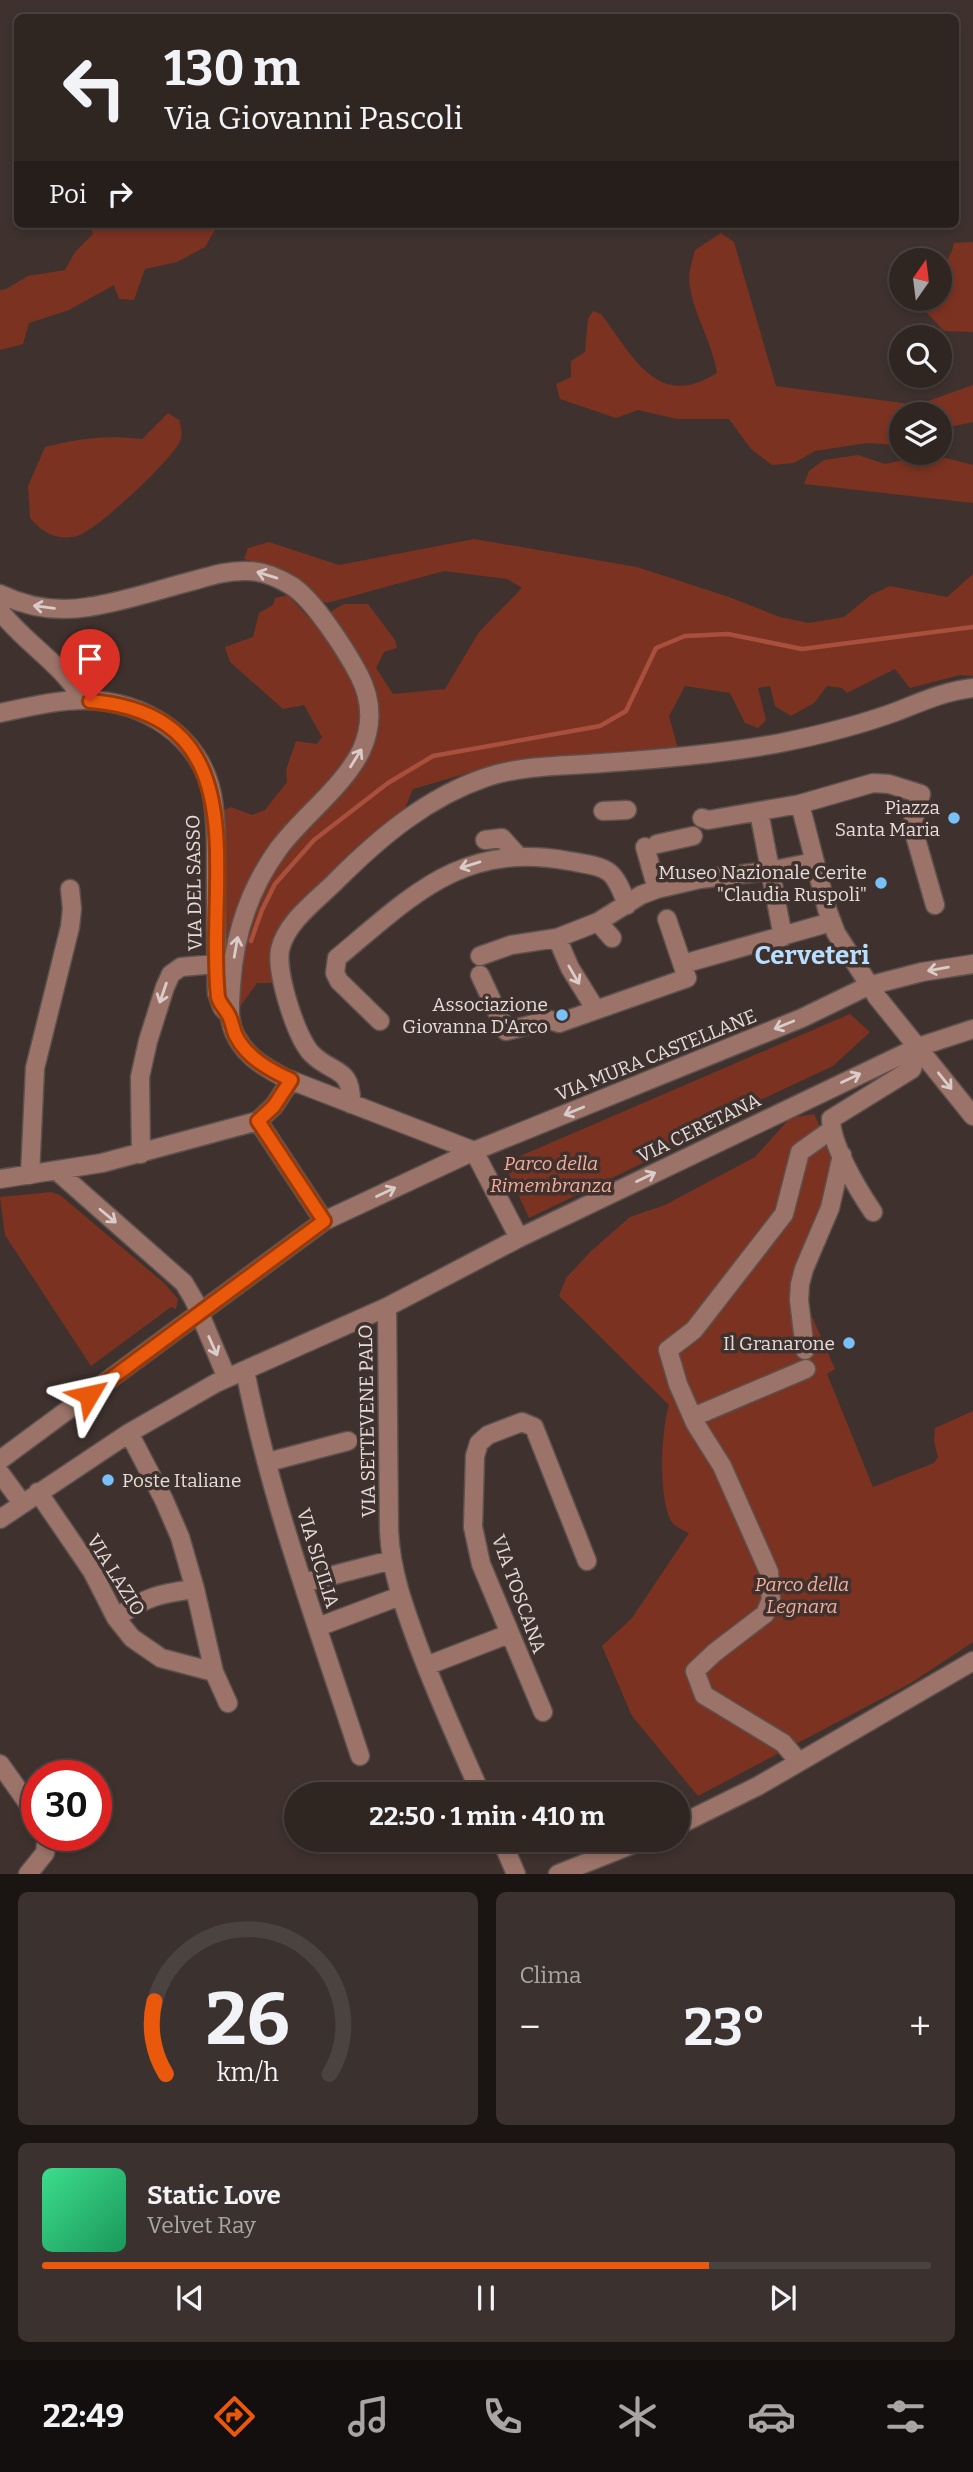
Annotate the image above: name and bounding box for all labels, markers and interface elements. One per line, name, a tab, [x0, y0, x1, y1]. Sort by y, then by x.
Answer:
text: 130 m	[164, 39, 300, 98]
icon: left	[49, 42, 140, 133]
text: Via Giovanni Pascoli	[164, 99, 463, 137]
icon: right	[101, 175, 139, 213]
text: Poi	[49, 179, 87, 210]
north arrow	[889, 248, 952, 312]
map controls	[889, 248, 952, 465]
button: search	[889, 325, 952, 388]
button: layers	[889, 402, 952, 465]
one-way arrow	[256, 568, 278, 580]
one-way arrow	[34, 600, 56, 613]
pin	[60, 629, 120, 701]
icon: arrive	[71, 640, 109, 678]
one-way arrow	[349, 748, 363, 768]
place label: Piazza Santa Maria	[835, 796, 941, 841]
marker: Piazza Santa Maria	[946, 810, 962, 826]
street label: VIA DEL SASSO	[181, 815, 207, 951]
one-way arrow	[459, 860, 481, 873]
place label: Museo Nazionale Cerite "Claudia Ruspoli"	[658, 861, 867, 906]
marker: Museo Nazionale Cerite "Claudia Ruspoli"	[873, 875, 889, 891]
one-way arrow	[230, 936, 243, 959]
district label: Cerveteri	[754, 940, 870, 971]
one-way arrow	[927, 963, 950, 976]
one-way arrow	[567, 965, 581, 985]
one-way arrow	[156, 982, 169, 1004]
place label: Associazione Giovanna D'Arco	[402, 993, 548, 1038]
street label: VIA MURA CASTELLANE	[552, 1004, 760, 1106]
marker: Associazione Giovanna D'Arco	[554, 1007, 570, 1023]
one-way arrow	[774, 1019, 796, 1032]
one-way arrow	[840, 1071, 862, 1084]
one-way arrow	[938, 1072, 953, 1090]
street label: VIA CERETANA	[634, 1088, 765, 1168]
one-way arrow	[563, 1105, 585, 1118]
park label: Parco della Rimembranza	[490, 1152, 612, 1197]
one-way arrow	[635, 1169, 656, 1183]
one-way arrow	[375, 1185, 396, 1199]
one-way arrow	[99, 1208, 117, 1224]
street label: VIA SETTEVENE PALO	[354, 1324, 380, 1518]
place label: Il Granarone	[723, 1332, 835, 1355]
one-way arrow	[207, 1335, 220, 1356]
marker: Il Granarone	[841, 1335, 857, 1351]
position arrow	[52, 1358, 126, 1432]
place label: Poste Italiane	[122, 1469, 241, 1492]
marker: Poste Italiane	[100, 1472, 116, 1488]
street label: VIA SICILIA	[292, 1505, 344, 1611]
street label: VIA LAZIO	[82, 1530, 150, 1620]
street label: VIA TOSCANA	[487, 1532, 551, 1657]
park label: Parco della Legnara	[755, 1573, 849, 1618]
speed limit sign: 30	[21, 1760, 112, 1851]
text: 22:50 · 1 min · 410 m	[369, 1801, 605, 1832]
text: Clima	[520, 1961, 582, 1989]
text: 26	[206, 1977, 290, 2064]
text: 23°	[684, 1996, 766, 2059]
text: −	[520, 2004, 540, 2050]
text: +	[909, 2004, 931, 2050]
text: km/h	[217, 2058, 279, 2088]
text: Static Love	[147, 2180, 281, 2211]
text: Velvet Ray	[147, 2211, 256, 2239]
icon: previous	[171, 2279, 209, 2317]
icon: pause	[467, 2279, 505, 2317]
icon: next	[764, 2279, 802, 2317]
icon: directions	[210, 2392, 259, 2441]
icon: music	[344, 2392, 393, 2441]
icon: phone	[478, 2392, 527, 2441]
icon: climate	[613, 2392, 662, 2441]
icon: car	[747, 2392, 796, 2441]
icon: filters	[881, 2392, 930, 2441]
text: 22:49	[43, 2397, 125, 2435]

